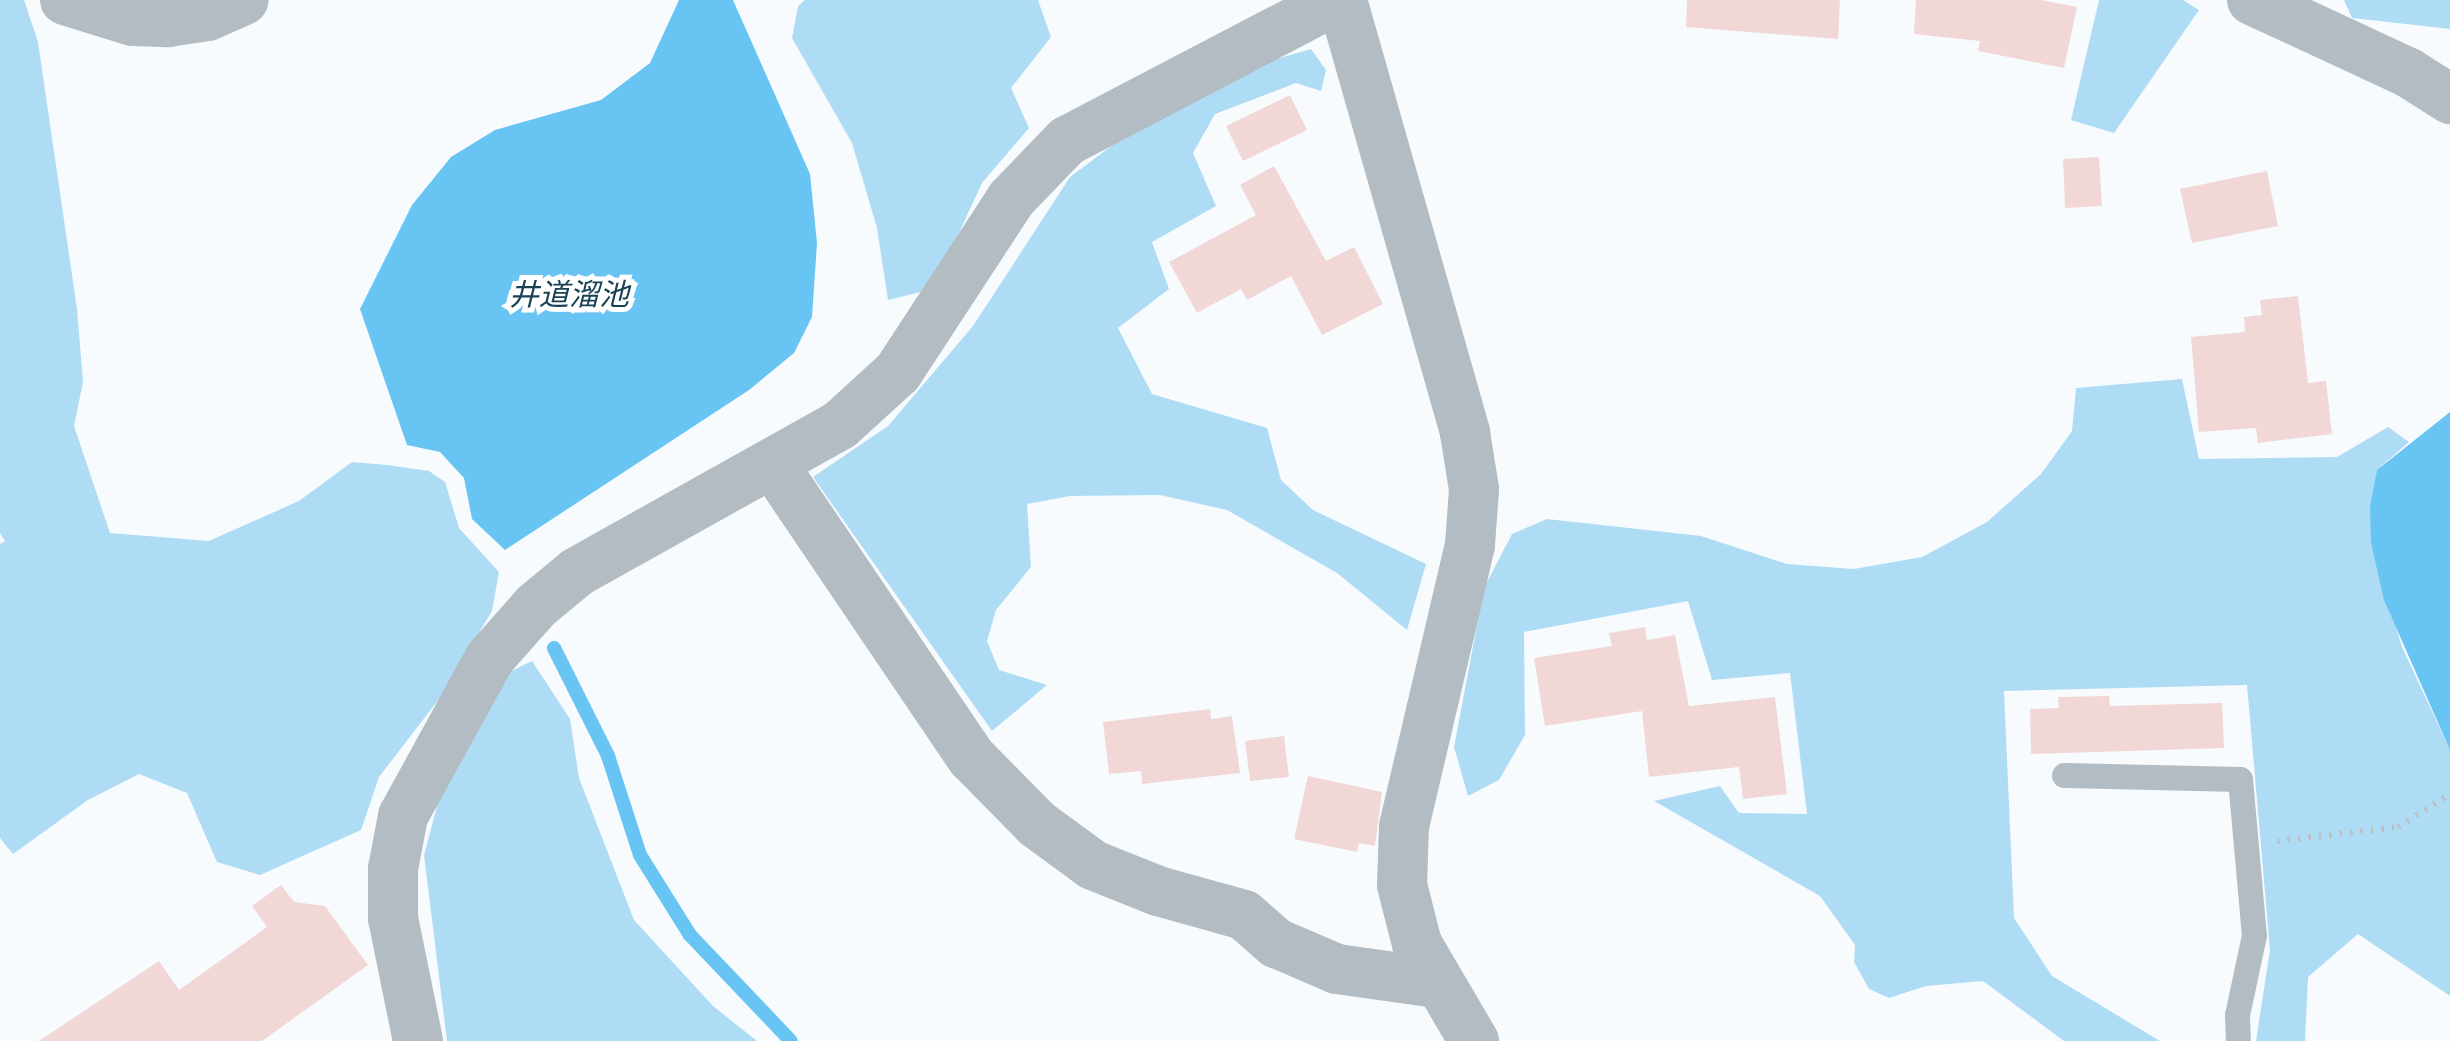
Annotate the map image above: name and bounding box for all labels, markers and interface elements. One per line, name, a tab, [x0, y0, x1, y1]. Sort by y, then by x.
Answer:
water label: 井道溜池	[509, 276, 629, 312]

